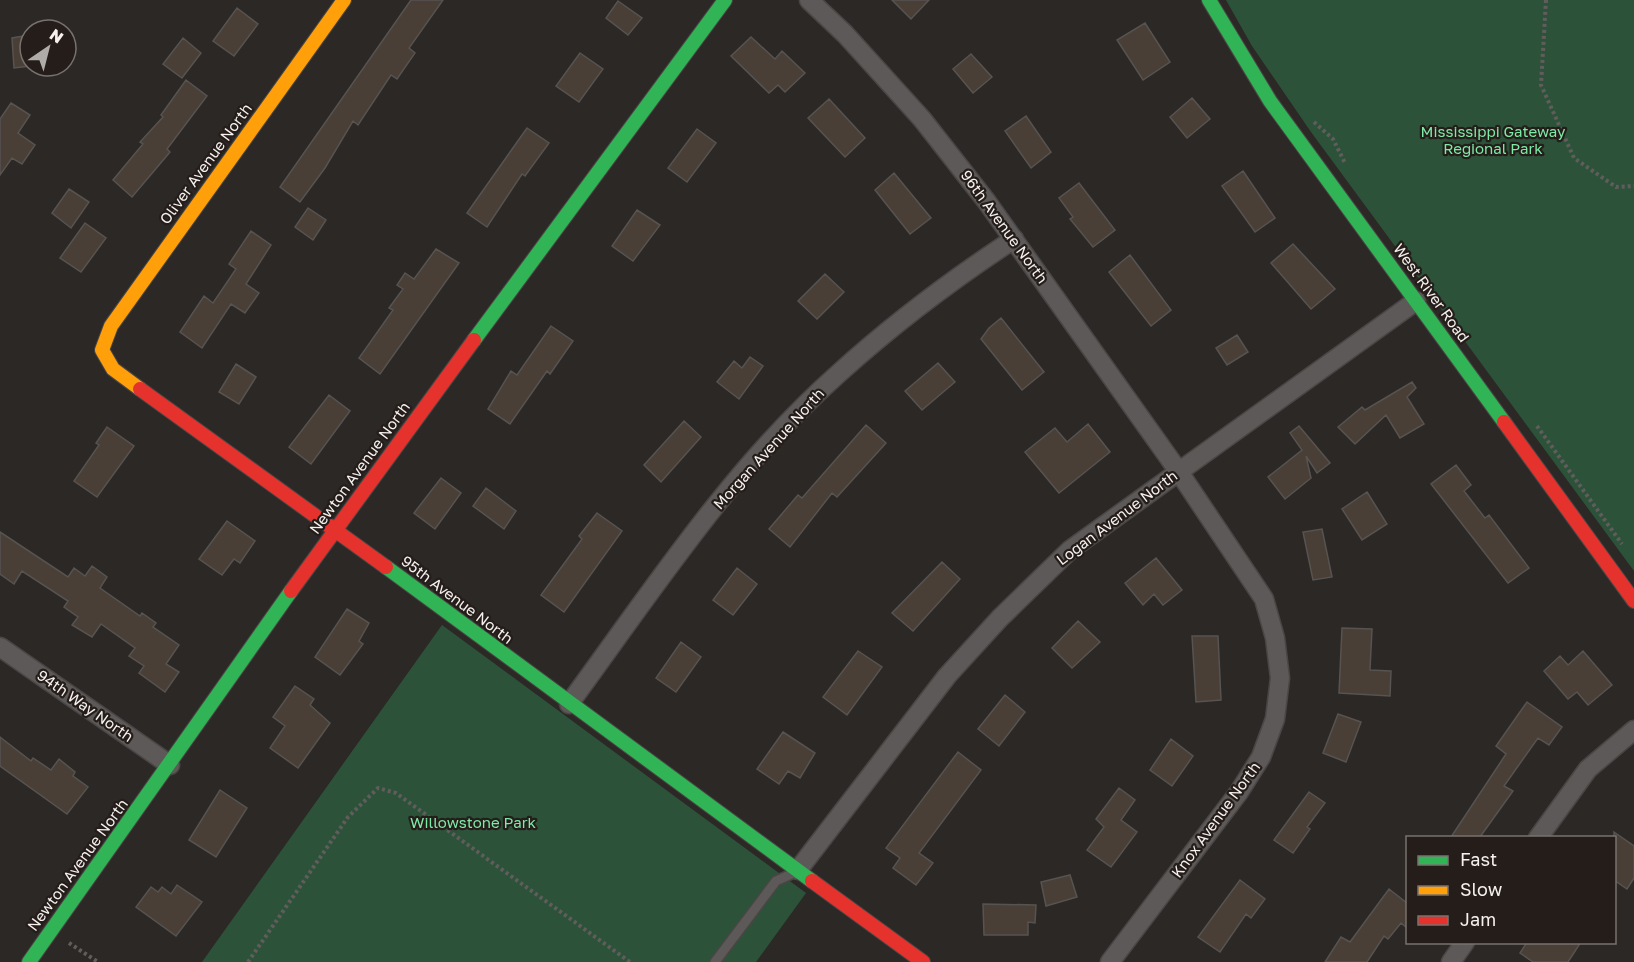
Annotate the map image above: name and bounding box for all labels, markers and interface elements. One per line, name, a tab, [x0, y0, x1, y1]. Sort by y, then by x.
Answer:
north arrow	[18, 18, 78, 78]
text: N	[46, 24, 67, 47]
street label: Oliver Avenue North	[155, 100, 255, 227]
park label: Mississippi Gateway Regional Park	[1421, 122, 1566, 157]
street label: 96th Avenue North	[958, 166, 1052, 287]
street label: West River Road	[1390, 240, 1474, 345]
street label: Morgan Avenue North	[709, 384, 827, 513]
street label: Newton Avenue North	[305, 398, 413, 537]
street label: Logan Avenue North	[1052, 466, 1180, 568]
street label: 95th Avenue North	[398, 551, 517, 647]
street label: 94th Way North	[34, 665, 137, 745]
street label: Knox Avenue North	[1167, 758, 1263, 881]
street label: Newton Avenue North	[23, 795, 131, 934]
park label: Willowstone Park	[410, 813, 537, 831]
legend	[1406, 836, 1616, 944]
text: Fast	[1460, 848, 1497, 870]
text: Slow	[1460, 878, 1503, 900]
text: Jam	[1460, 908, 1496, 930]

